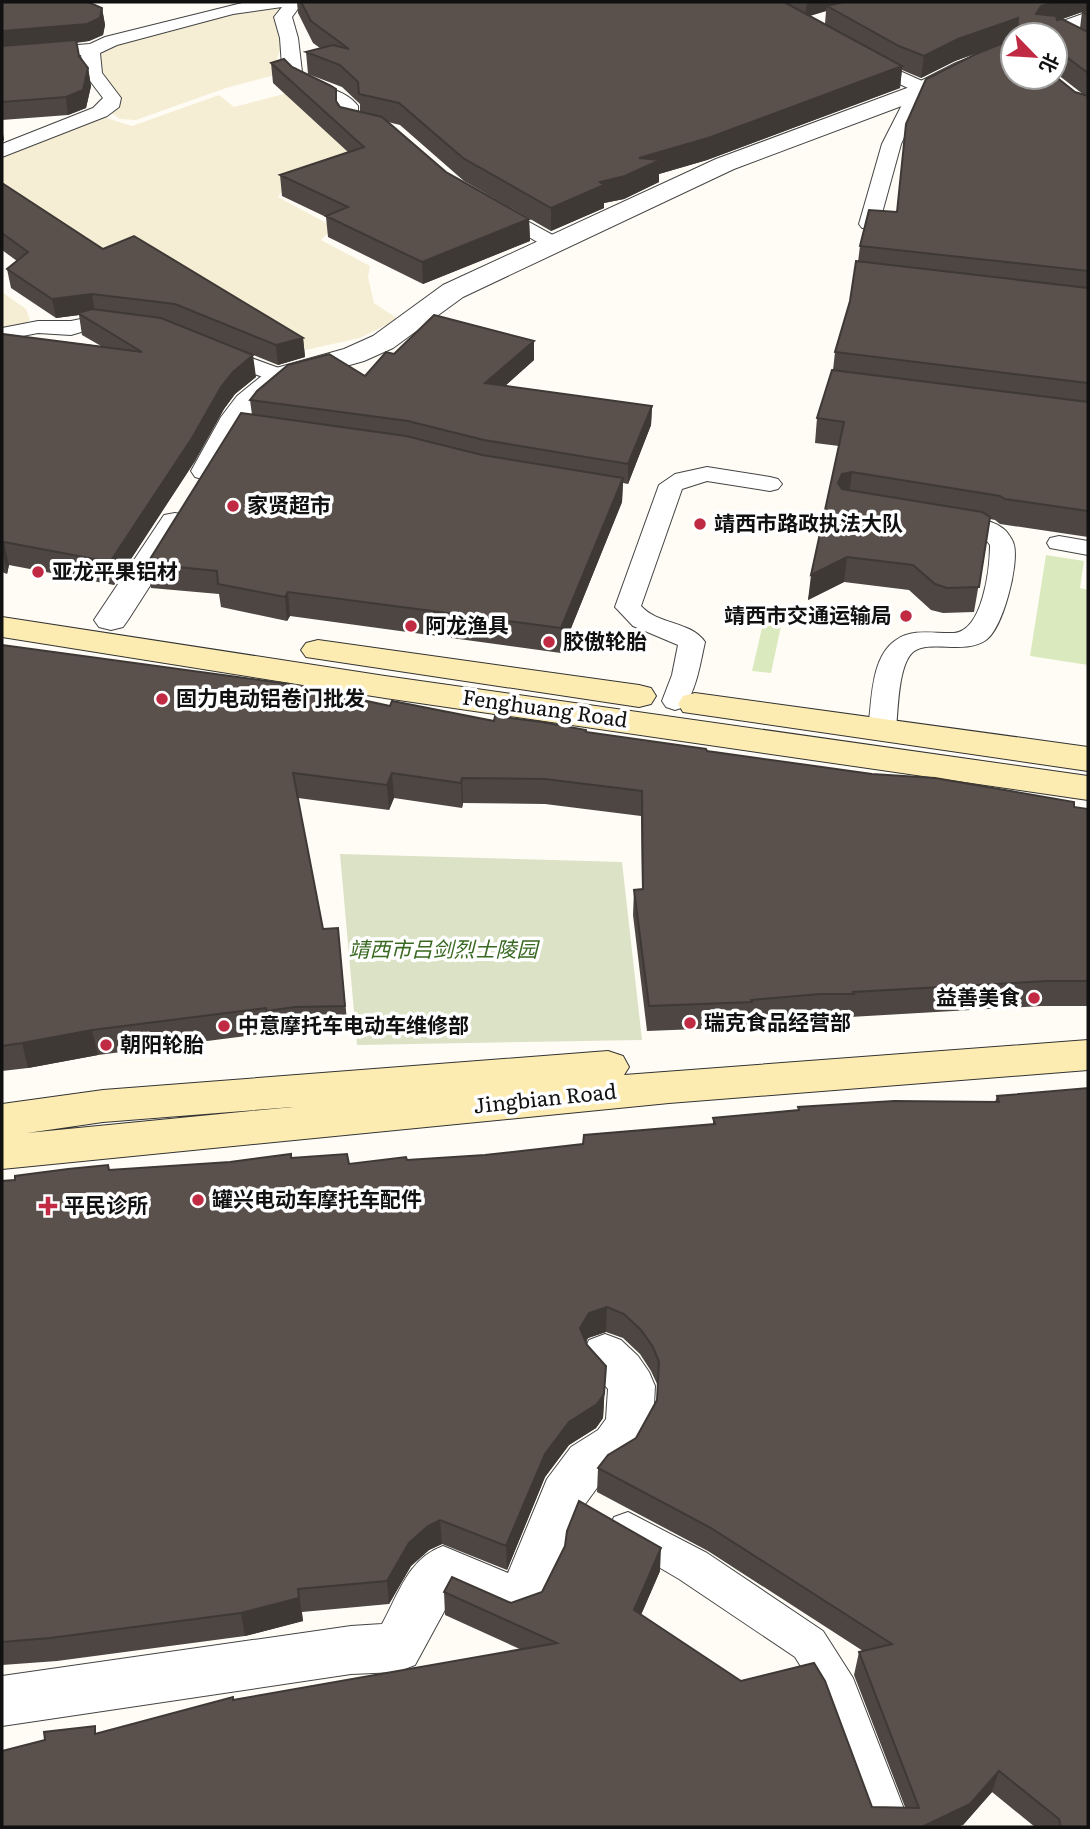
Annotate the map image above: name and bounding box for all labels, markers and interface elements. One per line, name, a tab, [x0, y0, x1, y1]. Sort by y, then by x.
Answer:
north arrow	[999, 21, 1069, 91]
text: 北	[1034, 49, 1067, 78]
place label: 家贤超市	[247, 488, 331, 519]
marker: 家贤超市	[225, 498, 241, 514]
place label: 靖西市路政执法大队	[714, 506, 903, 537]
marker: 靖西市路政执法大队	[692, 516, 708, 532]
place label: 亚龙平果铝材	[52, 554, 178, 585]
marker: 亚龙平果铝材	[30, 564, 46, 580]
place label: 靖西市交通运输局	[724, 598, 892, 629]
place label: 阿龙渔具	[425, 608, 509, 639]
marker: 靖西市交通运输局	[898, 608, 914, 624]
marker: 阿龙渔具	[403, 618, 419, 634]
place label: 胶傲轮胎	[563, 624, 647, 655]
marker: 胶傲轮胎	[541, 634, 557, 650]
street label: Fenghuang Road	[461, 680, 630, 733]
place label: 固力电动铝卷门批发	[176, 681, 365, 712]
marker: 固力电动铝卷门批发	[154, 691, 170, 707]
park label: 靖西市吕剑烈士陵园	[349, 932, 540, 963]
place label: 益善美食	[936, 980, 1020, 1011]
marker: 益善美食	[1026, 990, 1042, 1006]
place label: 瑞克食品经营部	[704, 1005, 851, 1036]
place label: 中意摩托车电动车维修部	[238, 1008, 469, 1039]
marker: 瑞克食品经营部	[682, 1015, 698, 1031]
marker: 中意摩托车电动车维修部	[216, 1018, 232, 1034]
place label: 朝阳轮胎	[120, 1027, 204, 1058]
marker: 朝阳轮胎	[98, 1037, 114, 1053]
street label: Jingbian Road	[472, 1074, 618, 1119]
place label: 罐兴电动车摩托车配件	[212, 1182, 422, 1213]
place label: 平民诊所	[64, 1188, 148, 1219]
marker: 罐兴电动车摩托车配件	[190, 1192, 206, 1208]
marker: 平民诊所	[38, 1196, 58, 1216]

